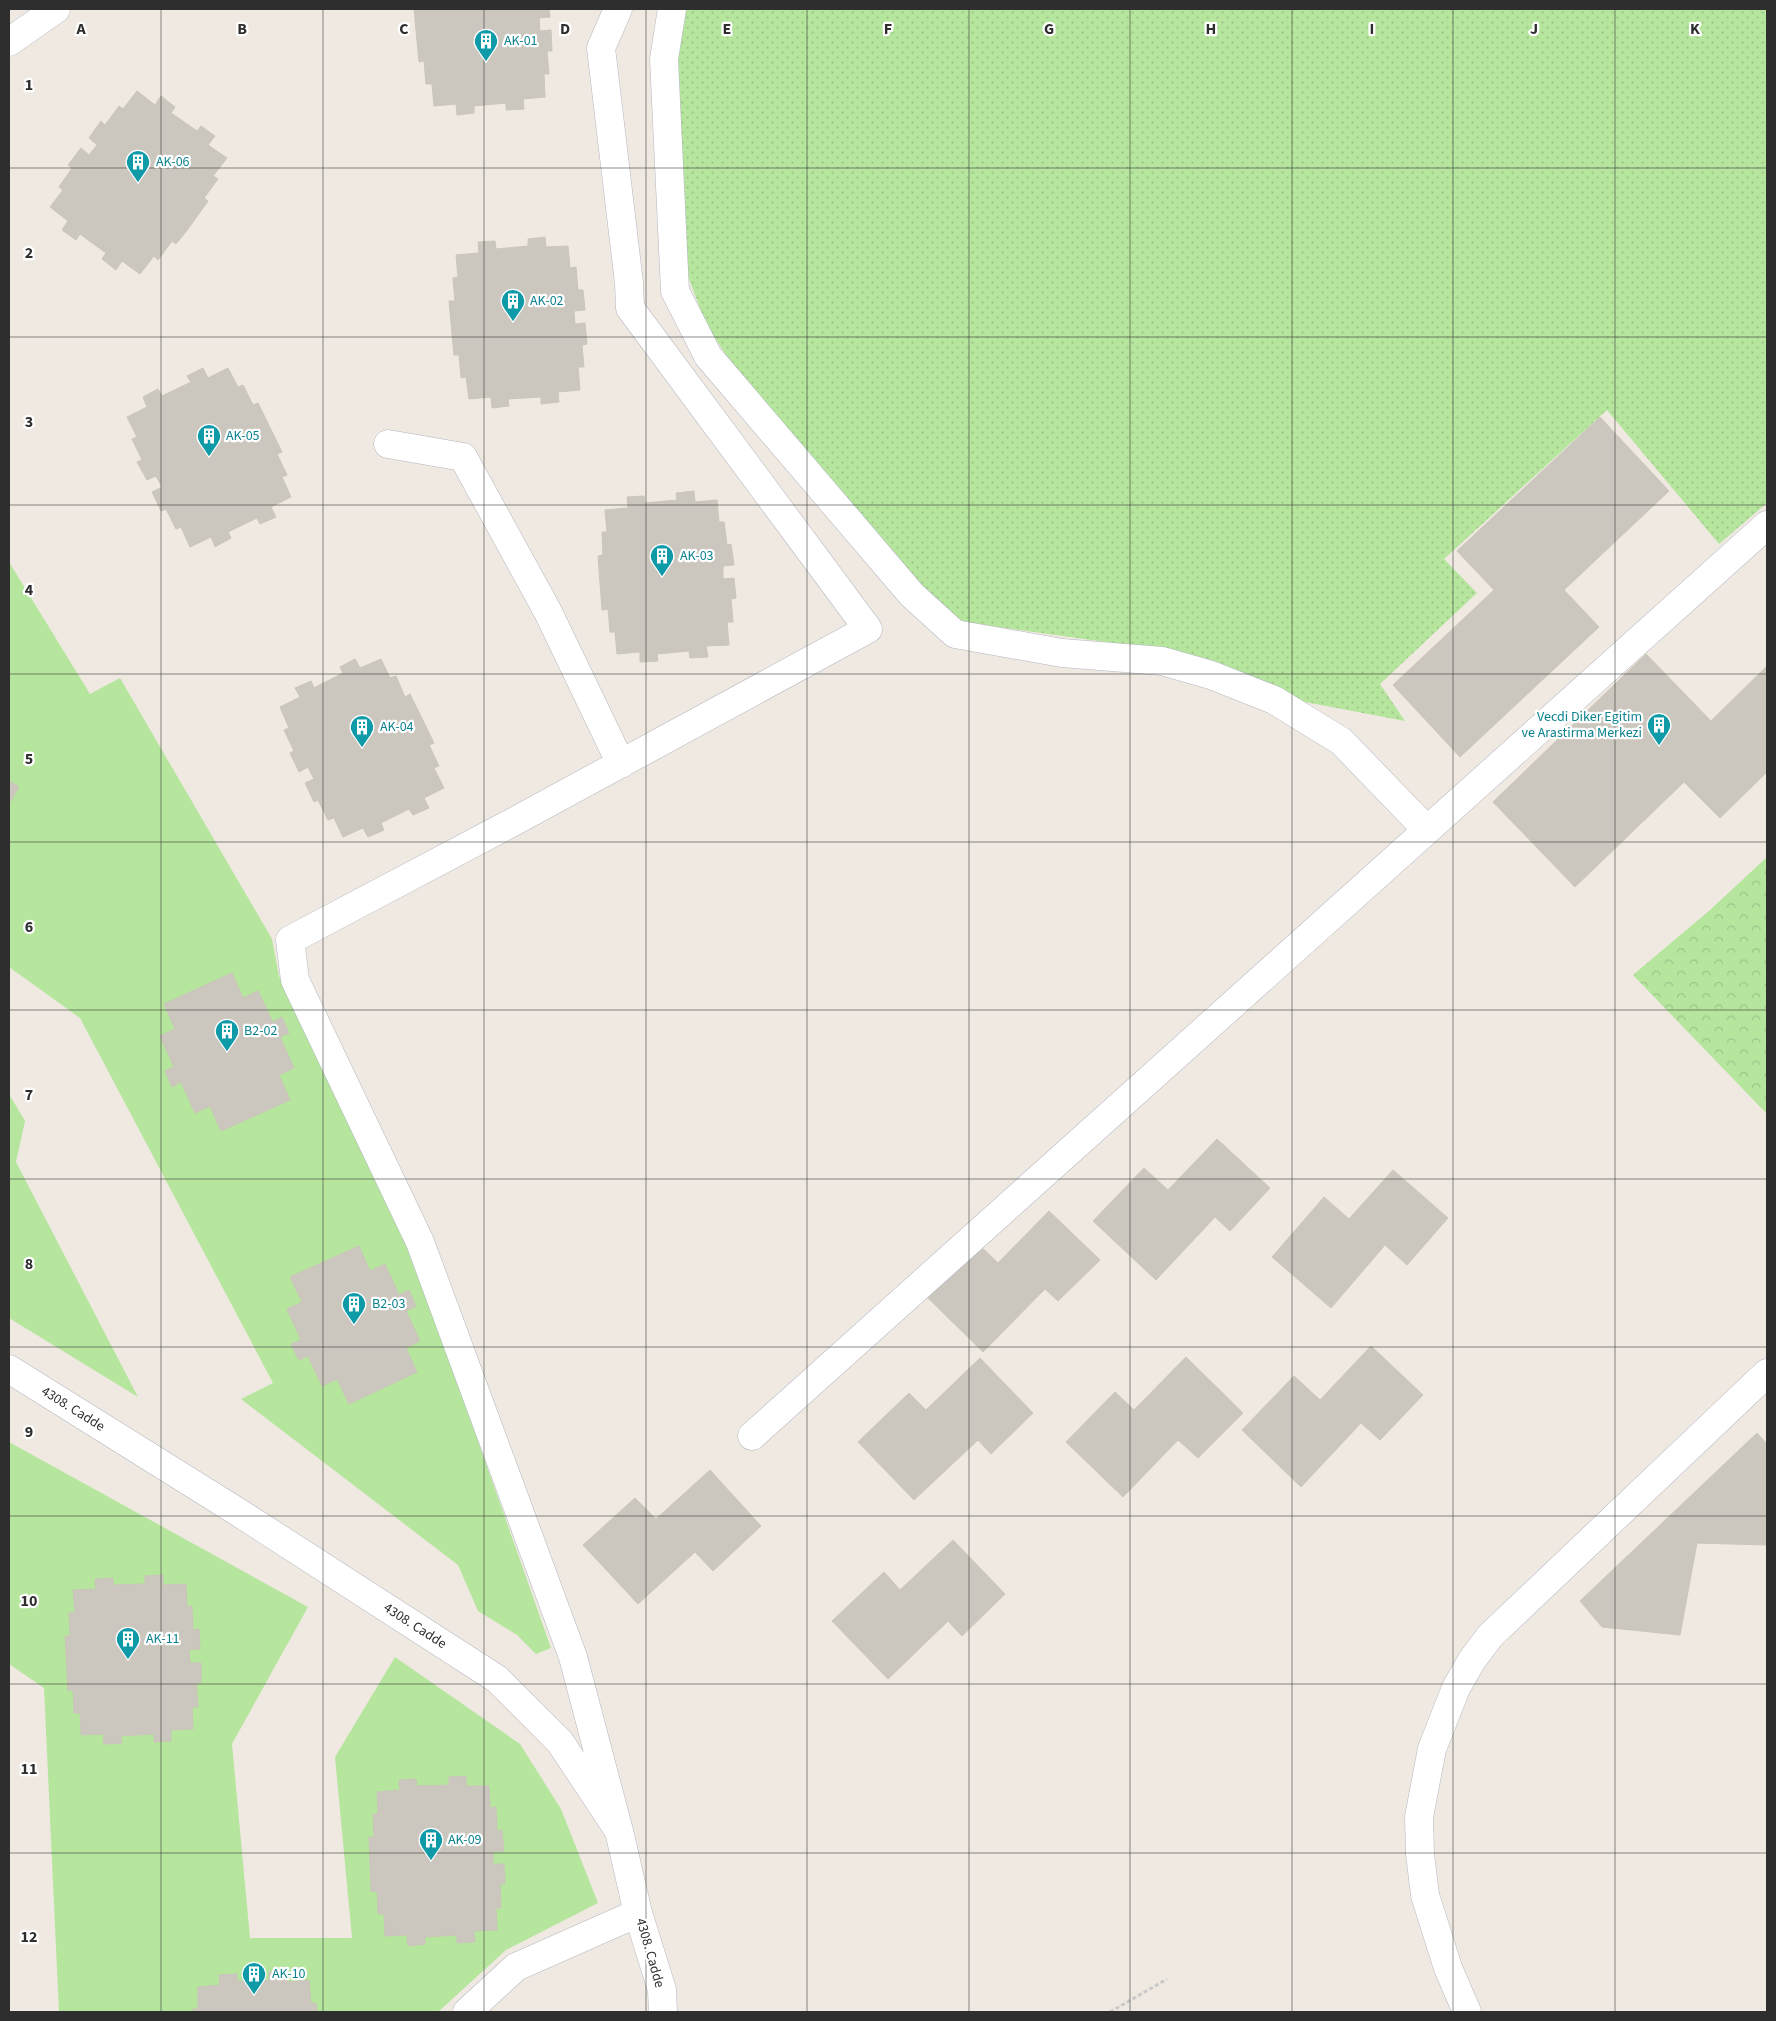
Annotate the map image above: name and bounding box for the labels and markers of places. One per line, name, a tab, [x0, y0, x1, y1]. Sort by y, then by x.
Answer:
building icon: AK-01	[473, 28, 499, 62]
place label: AK-01	[504, 31, 538, 51]
building icon: AK-06	[125, 149, 151, 183]
place label: AK-06	[156, 152, 190, 172]
building icon: AK-02	[500, 288, 526, 322]
place label: AK-02	[530, 291, 564, 311]
building icon: AK-05	[196, 423, 222, 457]
place label: AK-05	[226, 426, 260, 446]
building icon: AK-03	[649, 543, 675, 577]
place label: AK-03	[680, 546, 714, 566]
place label: Vecdi Diker Egitim ve Arastirma Merkezi	[1522, 707, 1642, 743]
building icon: Vecdi Diker Egitim ve Arastirma Merkezi	[1646, 712, 1672, 746]
building icon: AK-04	[349, 714, 375, 748]
place label: AK-04	[380, 717, 414, 737]
building icon: B2-02	[214, 1018, 240, 1052]
place label: B2-02	[244, 1021, 278, 1041]
building icon: B2-03	[341, 1291, 367, 1325]
place label: B2-03	[372, 1294, 406, 1314]
building icon: AK-11	[115, 1626, 141, 1660]
place label: AK-11	[146, 1629, 180, 1649]
building icon: AK-09	[418, 1827, 444, 1861]
place label: AK-09	[448, 1830, 482, 1850]
building icon: AK-10	[241, 1961, 267, 1995]
place label: AK-10	[272, 1964, 306, 1984]

